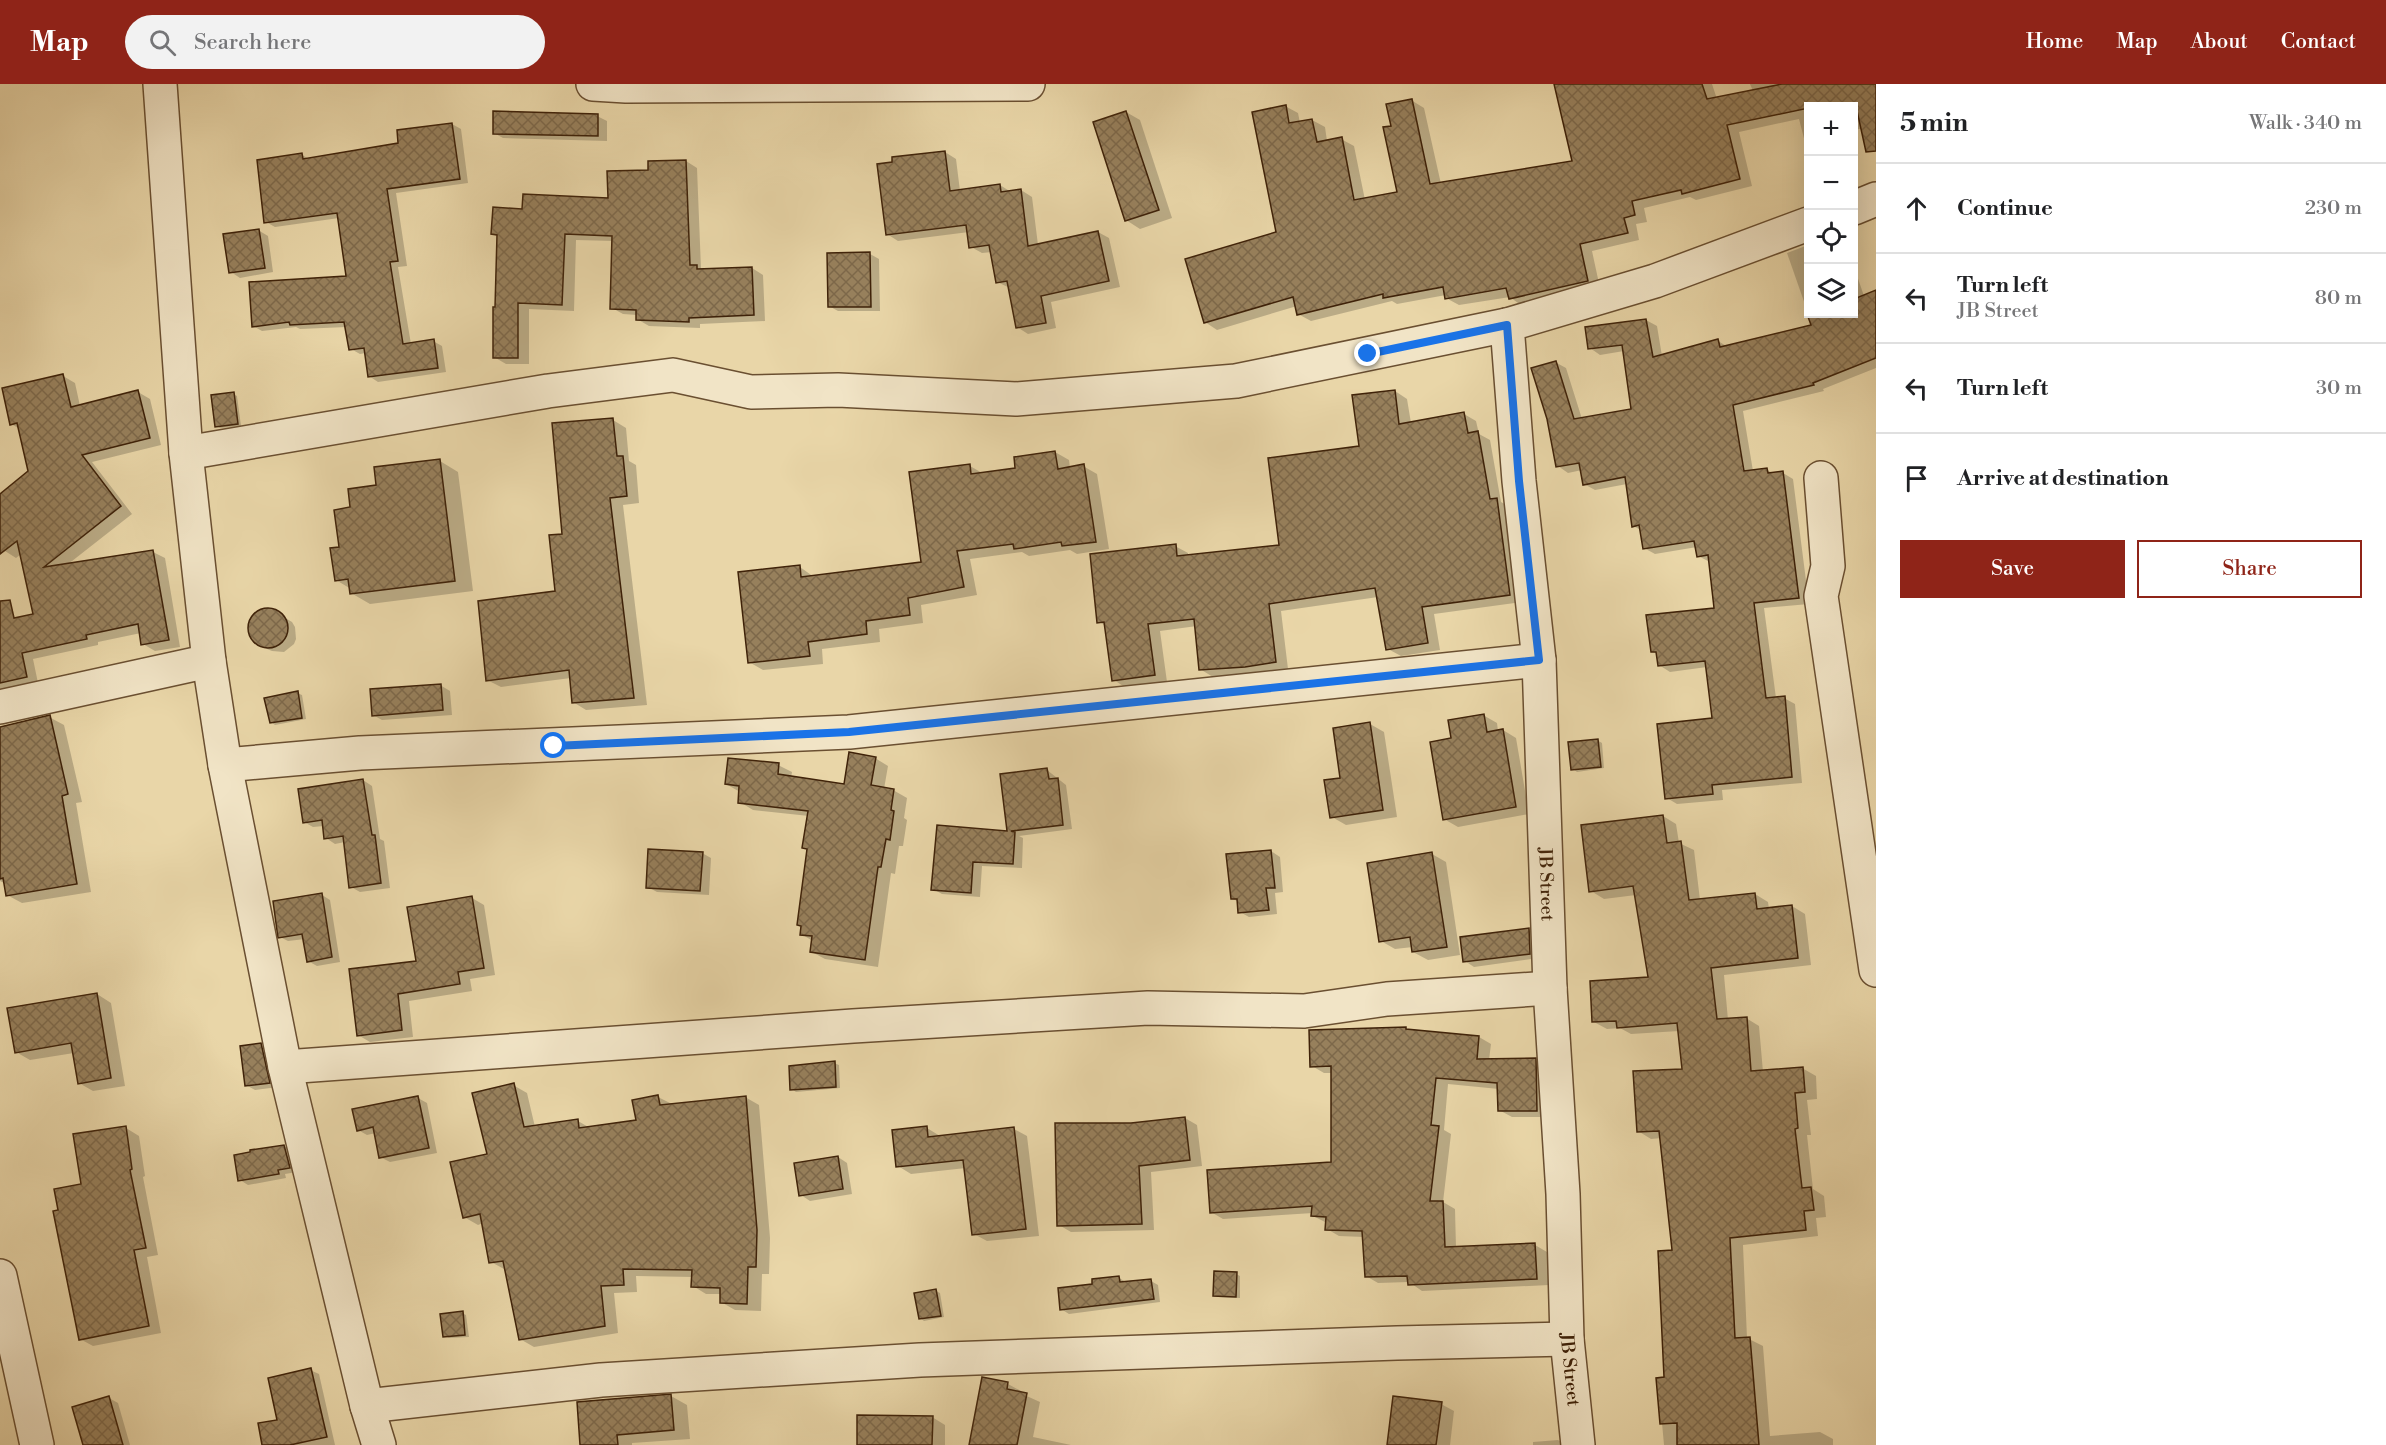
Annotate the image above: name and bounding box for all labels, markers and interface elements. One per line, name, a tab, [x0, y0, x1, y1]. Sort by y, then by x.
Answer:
search box	[125, 15, 545, 69]
text: Map	[30, 25, 89, 60]
icon: search	[146, 26, 179, 59]
text: Search here	[194, 29, 311, 56]
text: Home	[2026, 29, 2083, 55]
text: Map	[2116, 29, 2158, 55]
text: About	[2191, 29, 2248, 55]
text: Contact	[2281, 29, 2356, 55]
map controls	[1804, 102, 1858, 318]
button: +	[1804, 102, 1858, 156]
text: 5 min	[1900, 107, 1968, 139]
text: Walk · 340 m	[2249, 111, 2362, 136]
button: −	[1804, 156, 1858, 210]
icon: ahead	[1900, 192, 1933, 225]
text: Continue	[1957, 195, 2053, 222]
text: 230 m	[2305, 196, 2362, 221]
button: locate	[1804, 210, 1858, 264]
button: layers	[1804, 264, 1858, 318]
text: Turn left	[1957, 272, 2048, 299]
icon: left	[1900, 282, 1933, 315]
text: 80 m	[2315, 286, 2362, 311]
text: JB Street	[1957, 299, 2039, 324]
route end	[1354, 340, 1380, 366]
icon: left	[1900, 372, 1933, 405]
text: Turn left	[1957, 375, 2048, 402]
text: 30 m	[2316, 376, 2362, 401]
icon: arrive	[1900, 462, 1933, 495]
text: Arrive at destination	[1957, 465, 2169, 492]
button: Save	[1900, 540, 2125, 598]
button: Share	[2137, 540, 2362, 598]
route start	[540, 732, 566, 758]
street label: JB Street	[1533, 846, 1559, 922]
street label: JB Street	[1555, 1332, 1585, 1408]

